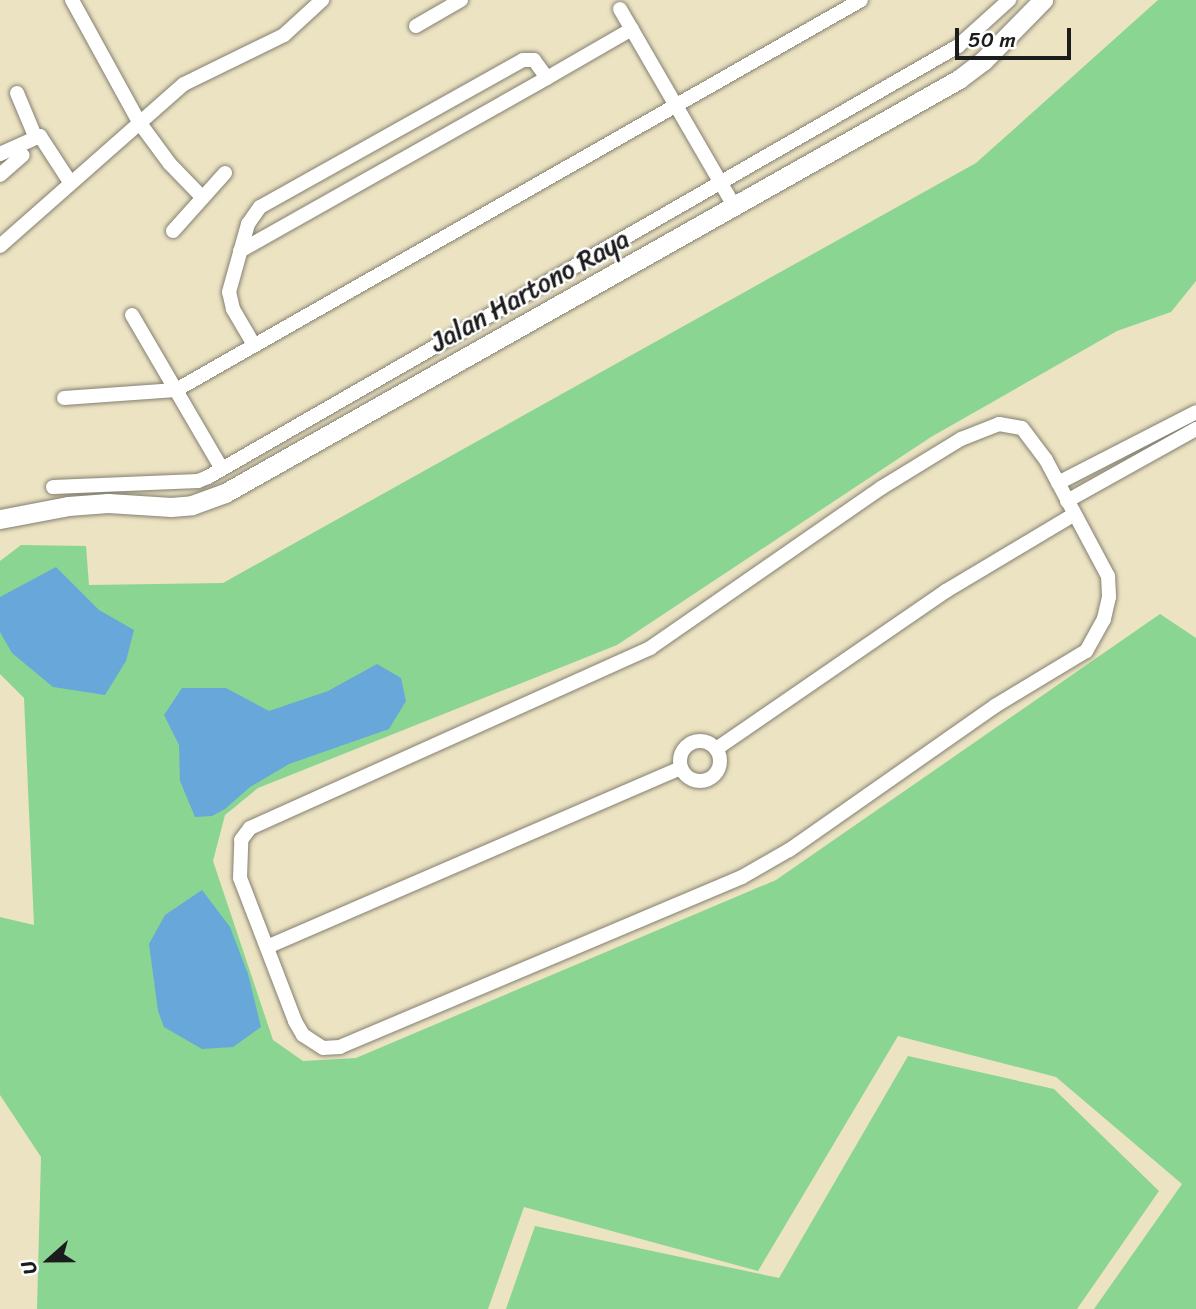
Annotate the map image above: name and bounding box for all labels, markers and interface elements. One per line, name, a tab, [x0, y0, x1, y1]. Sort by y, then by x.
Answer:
scale bar	[958, 14, 1074, 58]
text: 50 m	[968, 21, 1016, 59]
street label: Jalan Hartono Raya	[425, 223, 635, 359]
north arrow	[14, 1225, 84, 1295]
text: U	[11, 1256, 47, 1279]

